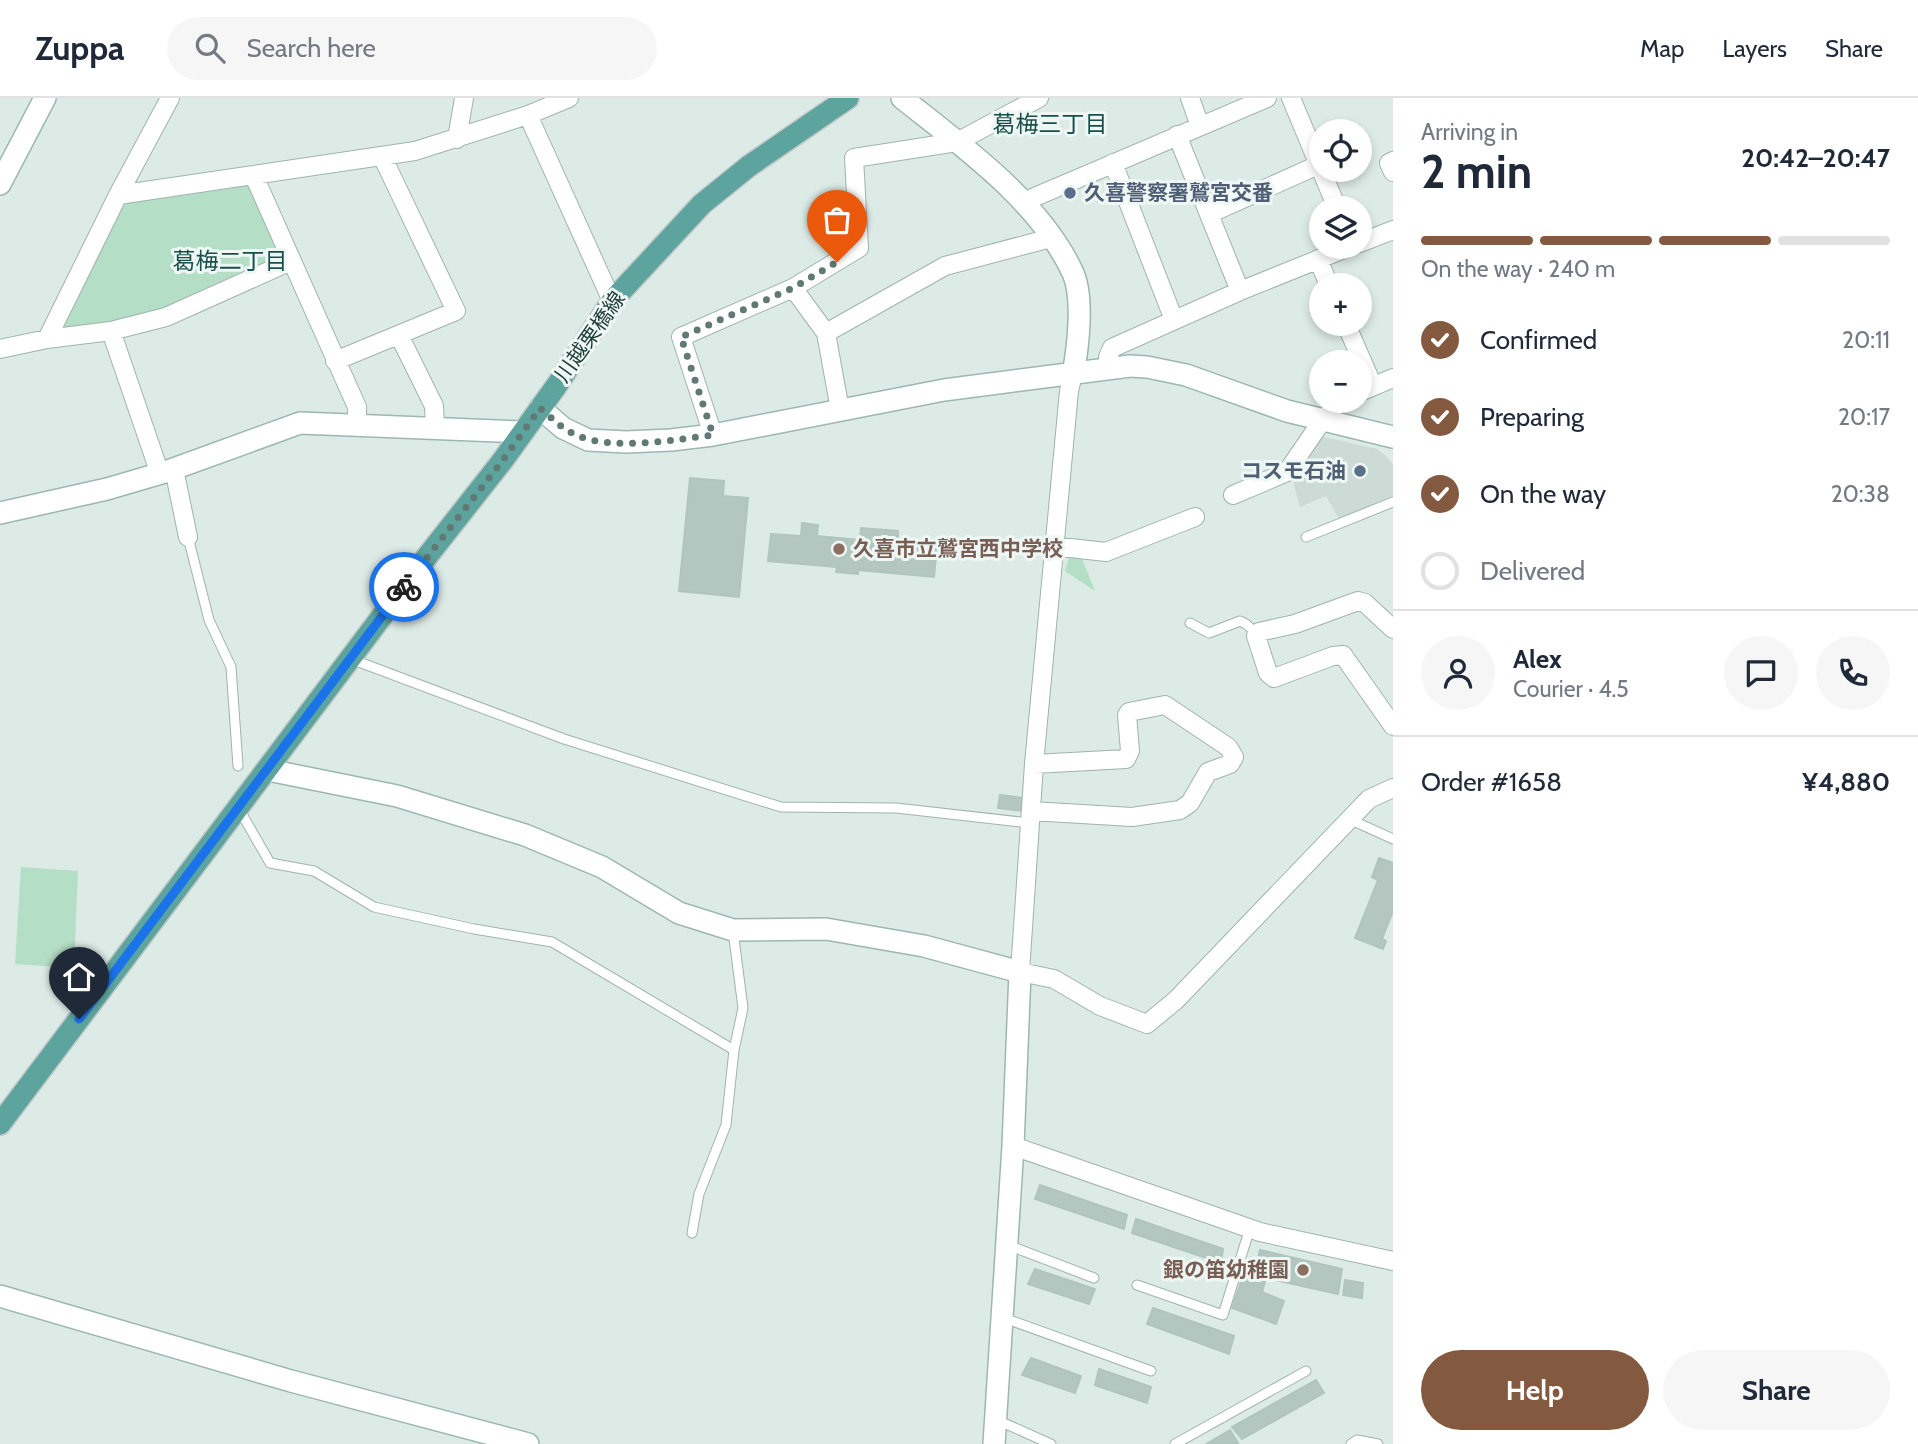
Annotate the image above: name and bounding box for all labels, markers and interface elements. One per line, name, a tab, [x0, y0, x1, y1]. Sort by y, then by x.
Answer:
search box	[167, 17, 657, 80]
text: Zuppa	[35, 28, 125, 68]
icon: search	[191, 29, 229, 67]
text: Search here	[247, 32, 376, 64]
text: Map	[1640, 34, 1684, 63]
text: Layers	[1722, 34, 1787, 63]
text: Share	[1825, 34, 1883, 63]
district label: 葛梅三丁目	[993, 110, 1108, 138]
text: Arriving in	[1421, 118, 1518, 146]
map controls	[1309, 119, 1372, 413]
button: locate	[1309, 119, 1372, 182]
text: 20:42–20:47	[1741, 142, 1890, 174]
text: 2 min	[1421, 144, 1532, 200]
place label: 久喜警察署鷲宮交番	[1084, 180, 1273, 205]
marker: 久喜警察署鷲宮交番	[1062, 185, 1078, 201]
pin	[807, 190, 867, 262]
button: layers	[1309, 196, 1372, 259]
icon: bag	[818, 201, 856, 239]
district label: 葛梅二丁目	[173, 247, 288, 275]
text: On the way · 240 m	[1421, 255, 1615, 283]
button: +	[1309, 273, 1372, 336]
street label: 川越栗橋線	[549, 287, 630, 387]
icon: check	[1421, 321, 1459, 359]
text: Confirmed	[1480, 324, 1597, 356]
text: 20:11	[1842, 326, 1890, 354]
button: −	[1309, 350, 1372, 413]
icon: check	[1421, 398, 1459, 436]
text: Preparing	[1480, 401, 1584, 433]
text: 20:17	[1838, 403, 1890, 431]
place label: コスモ石油	[1241, 458, 1346, 483]
marker: コスモ石油	[1352, 463, 1368, 479]
icon: check	[1421, 475, 1459, 513]
text: On the way	[1480, 478, 1606, 510]
text: 20:38	[1831, 480, 1890, 508]
place label: 久喜市立鷲宮西中学校	[853, 536, 1063, 561]
marker: 久喜市立鷲宮西中学校	[831, 541, 847, 557]
courier	[369, 552, 439, 622]
text: Delivered	[1480, 555, 1585, 587]
icon: bike	[385, 568, 423, 606]
button: person	[1421, 636, 1495, 710]
button: chat	[1724, 636, 1798, 710]
button: phone	[1816, 636, 1890, 710]
text: Alex	[1513, 643, 1562, 675]
text: Courier · 4.5	[1513, 675, 1629, 703]
text: Order #1658	[1421, 766, 1562, 798]
text: ¥4,880	[1802, 766, 1890, 798]
pin	[49, 947, 109, 1019]
icon: home	[60, 958, 98, 996]
place label: 銀の笛幼稚園	[1163, 1257, 1289, 1282]
marker: 銀の笛幼稚園	[1295, 1262, 1311, 1278]
button: Help	[1421, 1350, 1649, 1430]
button: Share	[1663, 1350, 1890, 1430]

